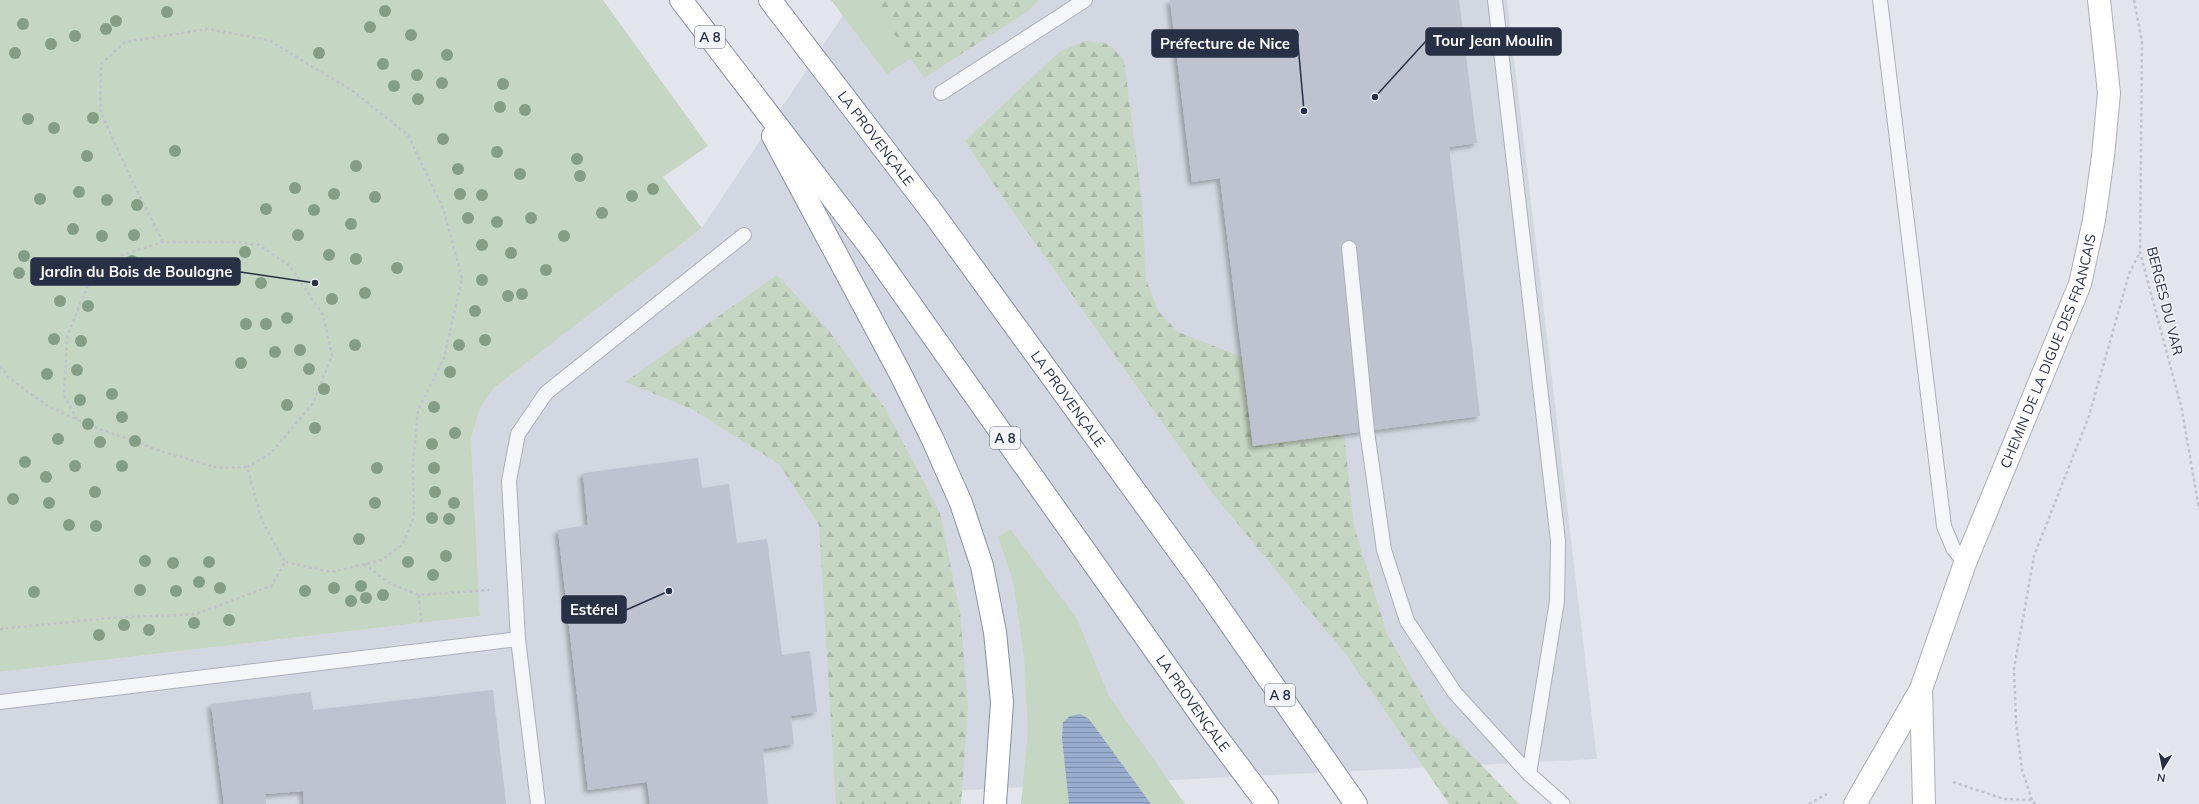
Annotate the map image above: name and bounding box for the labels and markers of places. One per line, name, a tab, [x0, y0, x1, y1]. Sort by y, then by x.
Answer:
callout: Tour Jean Moulin	[1426, 28, 1561, 55]
callout: Préfecture de Nice	[1152, 30, 1298, 57]
callout: Jardin du Bois de Boulogne	[31, 258, 240, 285]
callout: Estérel	[562, 596, 626, 623]

